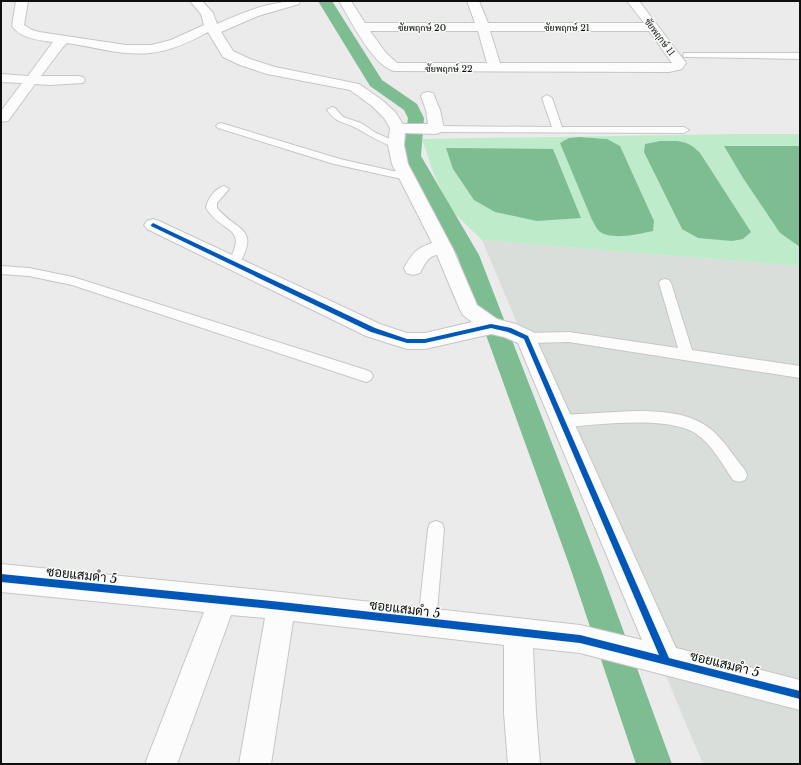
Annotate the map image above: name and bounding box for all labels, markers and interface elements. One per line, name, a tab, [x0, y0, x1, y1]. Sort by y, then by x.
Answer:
street label: ชัยพฤกษ์ 11	[642, 16, 678, 58]
street label: ชัยพฤกษ์ 20	[398, 22, 446, 33]
street label: ชัยพฤกษ์ 21	[544, 22, 590, 33]
street label: ชัยพฤกษ์ 22	[425, 63, 473, 74]
street label: ซอยแสมดำ 5	[46, 563, 118, 587]
street label: ซอยแสมดำ 5	[369, 596, 441, 622]
street label: ซอยแสมดำ 5	[688, 647, 762, 681]

